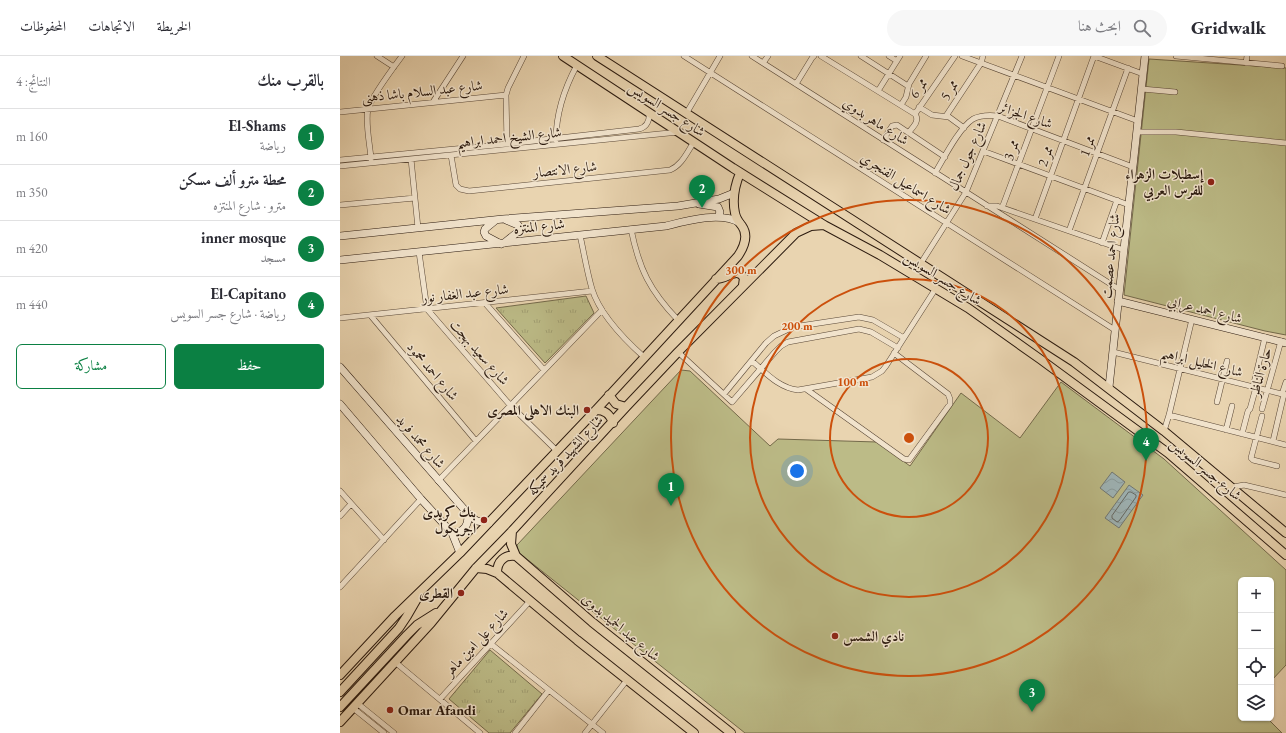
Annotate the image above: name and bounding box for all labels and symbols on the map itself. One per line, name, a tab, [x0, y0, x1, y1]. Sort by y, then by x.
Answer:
street label: ممر 6	[905, 74, 931, 102]
street label: شارع عبد السلام باشا ذهنى	[361, 76, 484, 110]
street label: ممر 5	[936, 76, 962, 104]
street label: شارع جسر السويس	[624, 77, 709, 143]
street label: شارع ماهر بدوي	[838, 93, 912, 152]
street label: شارع الجزائر	[994, 97, 1055, 135]
street label: شارع جول جمال	[944, 118, 993, 195]
street label: شارع الشيخ احمد ابراهيم	[456, 123, 563, 156]
street label: ممر 1	[1075, 133, 1099, 159]
street label: ممر 3	[999, 137, 1023, 163]
street label: ممر 2	[1033, 143, 1057, 169]
street label: شارع اسماعيل الفنجري	[856, 148, 955, 221]
street label: شارع الانتصار	[530, 157, 598, 184]
place label: إسطبلات الزهراء للفرس العربي	[1125, 165, 1204, 202]
pin: 2	[689, 175, 715, 208]
marker: إسطبلات الزهراء للفرس العربي	[1206, 177, 1216, 187]
street label: شارع احمد عصمت	[1097, 213, 1126, 300]
street label: شارع المنتزه	[513, 214, 566, 241]
street label: شارع جسر السويس	[899, 247, 985, 312]
text: 300 m	[725, 262, 757, 278]
street label: شارع عبد الغفار نور	[419, 279, 510, 310]
street label: شارع احمد عرابي	[1165, 291, 1244, 330]
street label: شارع سعيد بهجت	[444, 315, 514, 391]
text: 200 m	[781, 318, 813, 334]
street label: شارع احمد محمود	[401, 338, 463, 406]
street label: شارع الخليل ابراهيم	[1158, 343, 1245, 386]
street label: حارة الناظر	[1244, 345, 1276, 400]
text: 100 m	[837, 374, 869, 390]
place label: البنك الاهلى المصرى	[487, 401, 579, 421]
marker: البنك الاهلى المصرى	[582, 405, 592, 415]
street label: شارع محمد فريد	[390, 410, 449, 474]
street label: شارع الشهيد فريد سميكه	[523, 411, 609, 501]
pin: 4	[1133, 428, 1159, 461]
centre of rings	[902, 431, 916, 445]
street label: شارع جسر السويس	[1165, 434, 1246, 507]
your location	[787, 461, 807, 481]
pin: 1	[658, 473, 684, 506]
place label: بنك كريدى اجريكول	[423, 503, 476, 537]
marker: بنك كريدى اجريكول	[479, 515, 489, 525]
place label: القطرى	[419, 584, 453, 603]
marker: القطرى	[456, 588, 466, 598]
street label: شارع عبد الحميد بدوى	[576, 589, 664, 667]
street label: شارع على امين ماهر	[439, 604, 514, 683]
place label: نادي الشمس	[843, 627, 905, 648]
marker: نادي الشمس	[830, 631, 840, 641]
pin: 3	[1019, 679, 1045, 712]
place label: Omar Afandi	[398, 701, 476, 719]
marker: Omar Afandi	[385, 705, 395, 715]

